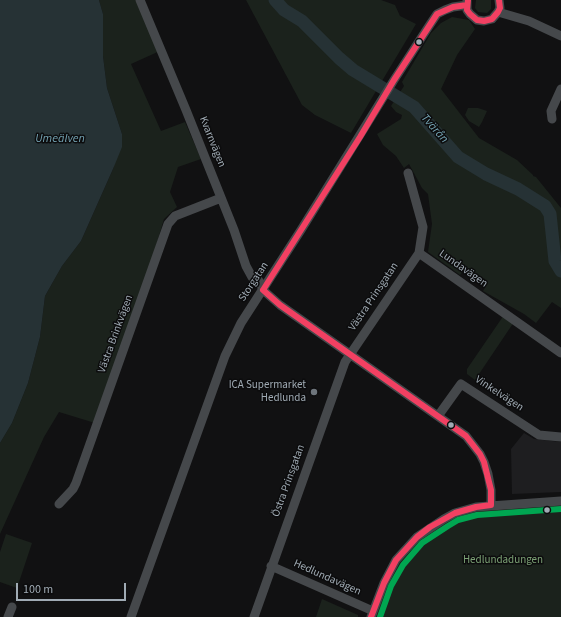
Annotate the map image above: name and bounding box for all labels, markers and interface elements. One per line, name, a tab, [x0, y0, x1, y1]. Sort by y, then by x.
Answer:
unlabelled marker	[414, 37, 424, 47]
water label: Tvärån	[417, 111, 451, 147]
street label: Kvarnvägen	[196, 115, 228, 169]
water label: Umeälven	[35, 132, 85, 146]
street label: Lundavägen	[436, 247, 490, 291]
street label: Storgatan	[236, 260, 272, 304]
street label: Västra Prinsgatan	[346, 260, 402, 334]
street label: Västra Brinkvägen	[96, 293, 136, 375]
street label: Vinkelvägen	[472, 373, 526, 415]
place label: ICA Supermarket Hedlunda	[229, 379, 306, 405]
marker: ICA Supermarket Hedlunda	[309, 387, 319, 397]
unlabelled marker	[446, 420, 456, 430]
street label: Östra Prinsgatan	[270, 443, 308, 519]
unlabelled marker	[542, 505, 552, 515]
park label: Hedlundadungen	[463, 554, 543, 568]
street label: Hedlundavägen	[291, 557, 363, 599]
scale bar	[18, 575, 128, 601]
text: 100 m	[23, 581, 53, 598]

